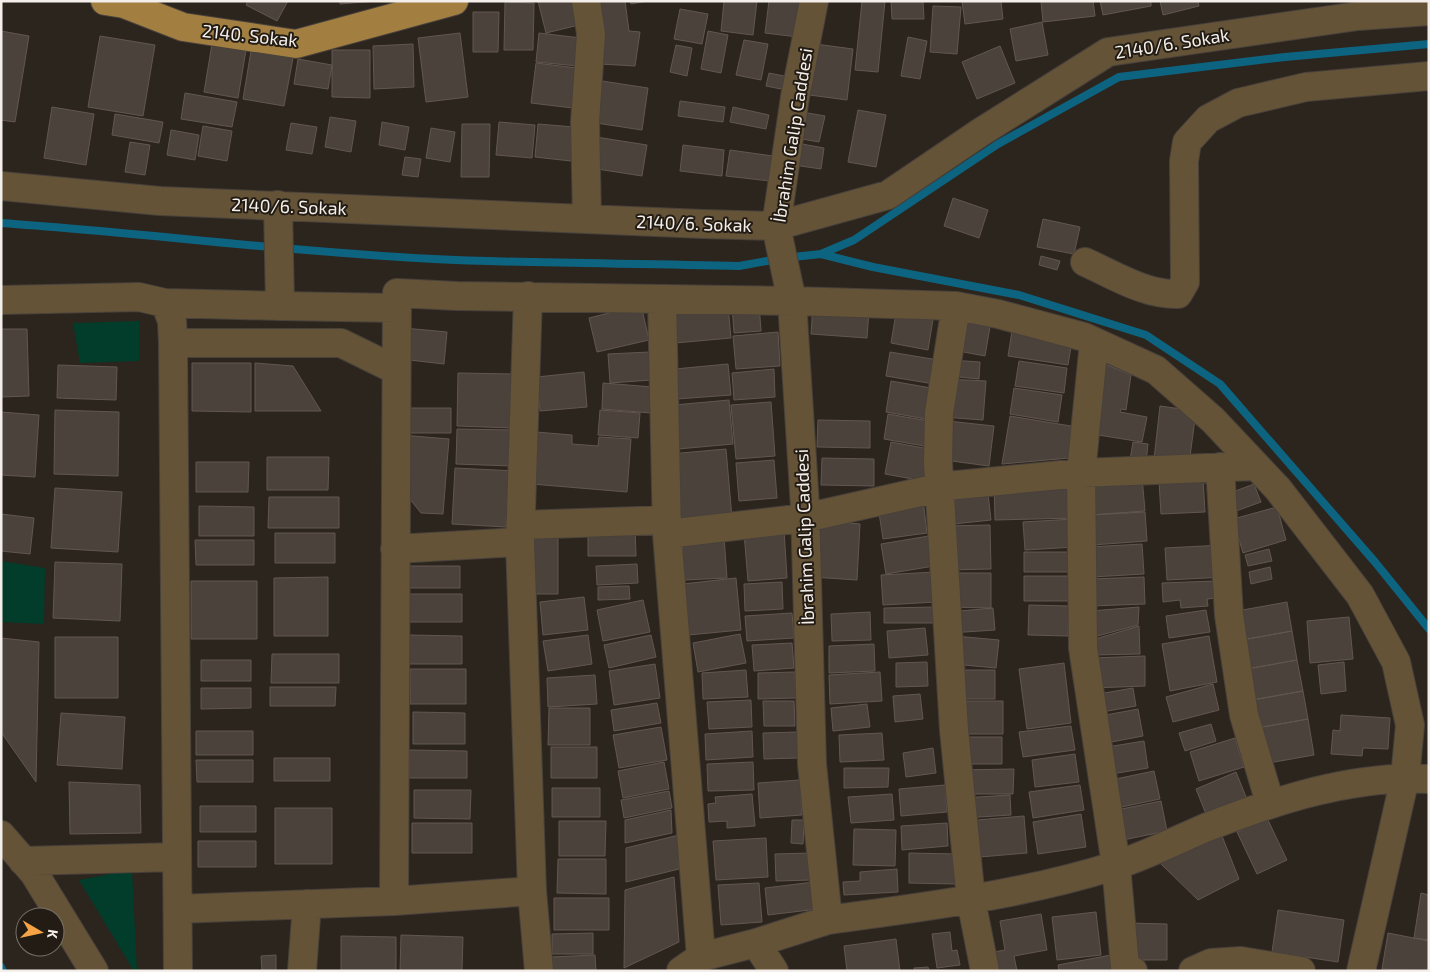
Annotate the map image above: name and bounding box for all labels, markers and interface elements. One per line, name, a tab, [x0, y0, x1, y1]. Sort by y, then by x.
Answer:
street label: 2140. Sokak	[201, 19, 299, 51]
street label: 2140/6. Sokak	[1113, 23, 1231, 63]
street label: İbrahim Galip Caddesi	[767, 46, 817, 224]
street label: 2140/6. Sokak	[231, 193, 347, 219]
street label: 2140/6. Sokak	[636, 210, 752, 236]
street label: İbrahim Galip Caddesi	[790, 449, 818, 625]
north arrow	[15, 907, 65, 957]
text: K	[44, 928, 62, 940]

